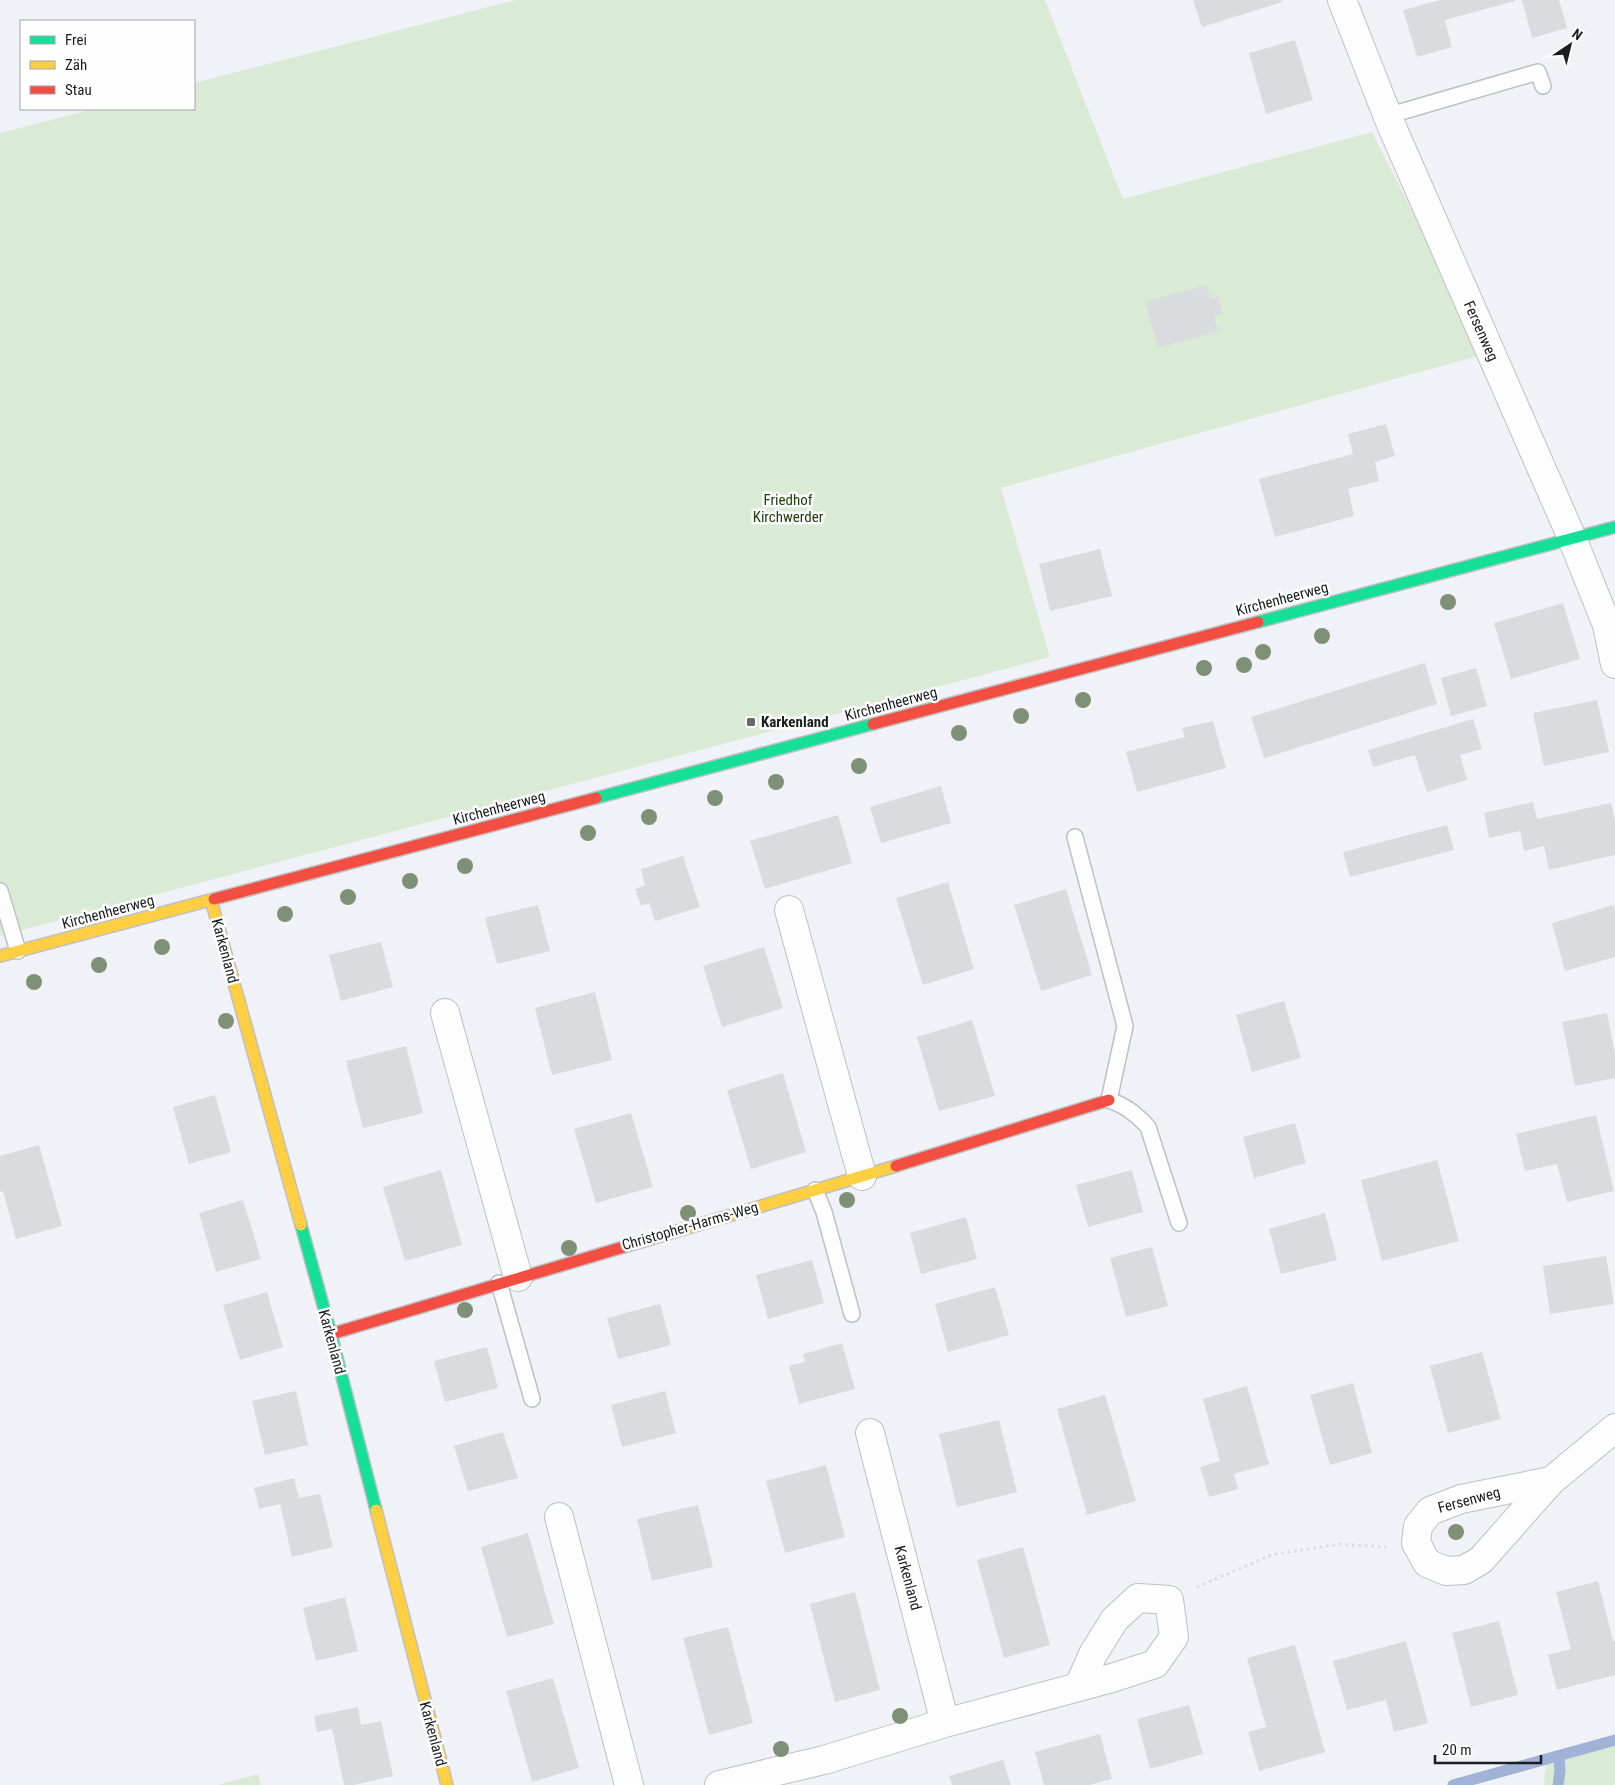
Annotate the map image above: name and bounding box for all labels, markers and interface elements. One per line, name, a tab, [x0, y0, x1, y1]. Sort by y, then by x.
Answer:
legend	[20, 20, 195, 110]
north arrow	[1545, 20, 1595, 70]
text: N	[1569, 25, 1586, 43]
text: Frei	[65, 31, 87, 49]
text: Zäh	[65, 56, 87, 74]
text: Stau	[65, 81, 92, 99]
street label: Fersenweg	[1460, 298, 1502, 364]
park label: Friedhof Kirchwerder	[753, 491, 824, 526]
street label: Kirchenheerweg	[1234, 578, 1330, 620]
street label: Kirchenheerweg	[843, 683, 939, 725]
place label: Karkenland	[761, 713, 829, 731]
marker: Karkenland	[745, 716, 757, 728]
street label: Kirchenheerweg	[451, 787, 547, 829]
street label: Kirchenheerweg	[60, 891, 156, 933]
street label: Karkenland	[208, 917, 242, 985]
street label: Christopher-Harms-Weg	[620, 1198, 760, 1254]
street label: Karkenland	[315, 1308, 349, 1376]
street label: Fersenweg	[1436, 1483, 1502, 1517]
street label: Karkenland	[891, 1544, 925, 1612]
street label: Karkenland	[416, 1700, 450, 1768]
scale bar	[1435, 1732, 1541, 1764]
text: 20 m	[1442, 1741, 1472, 1759]

